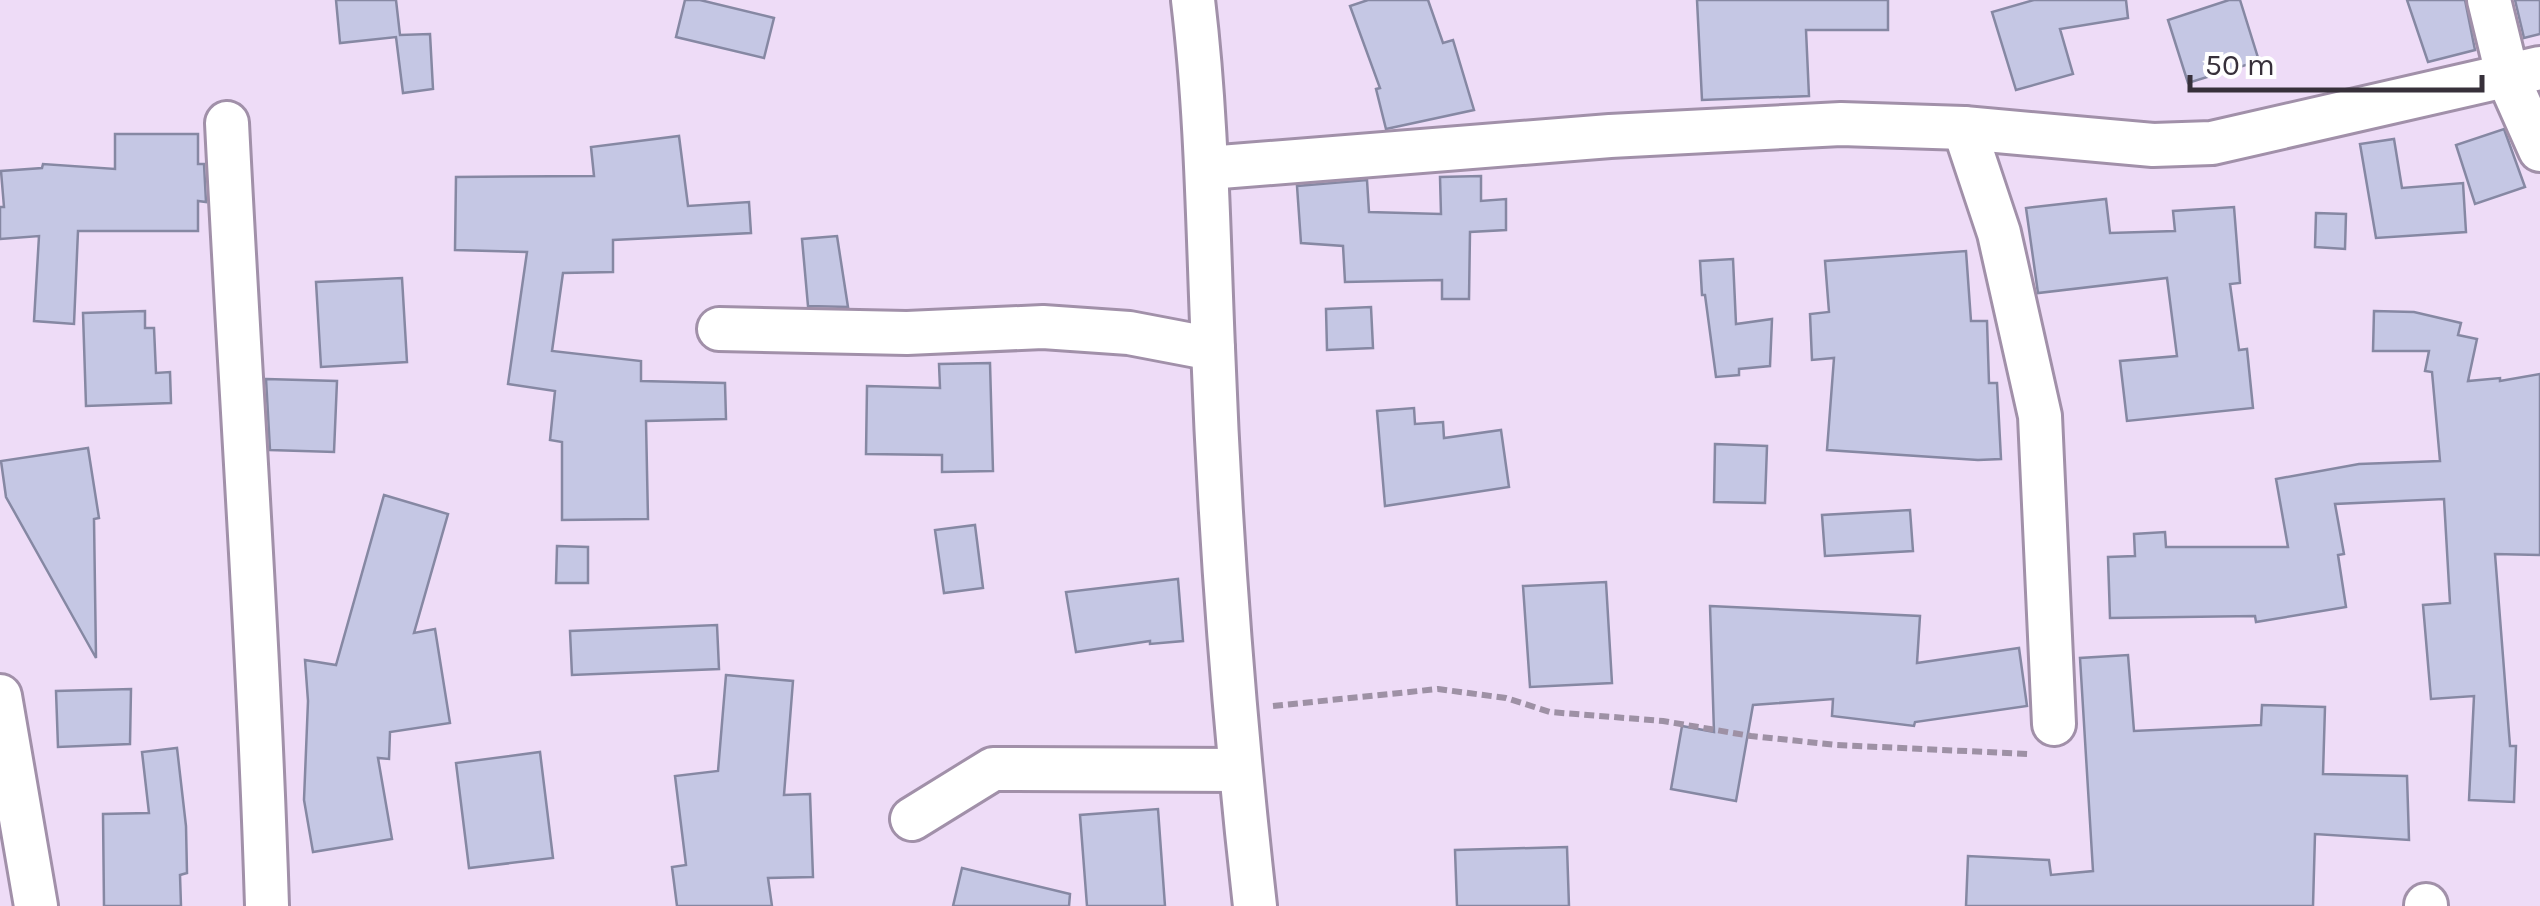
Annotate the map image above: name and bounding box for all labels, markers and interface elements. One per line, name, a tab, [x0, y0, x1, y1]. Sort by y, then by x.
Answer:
scale bar	[2190, 30, 2482, 92]
text: 50 m	[2205, 47, 2275, 83]

